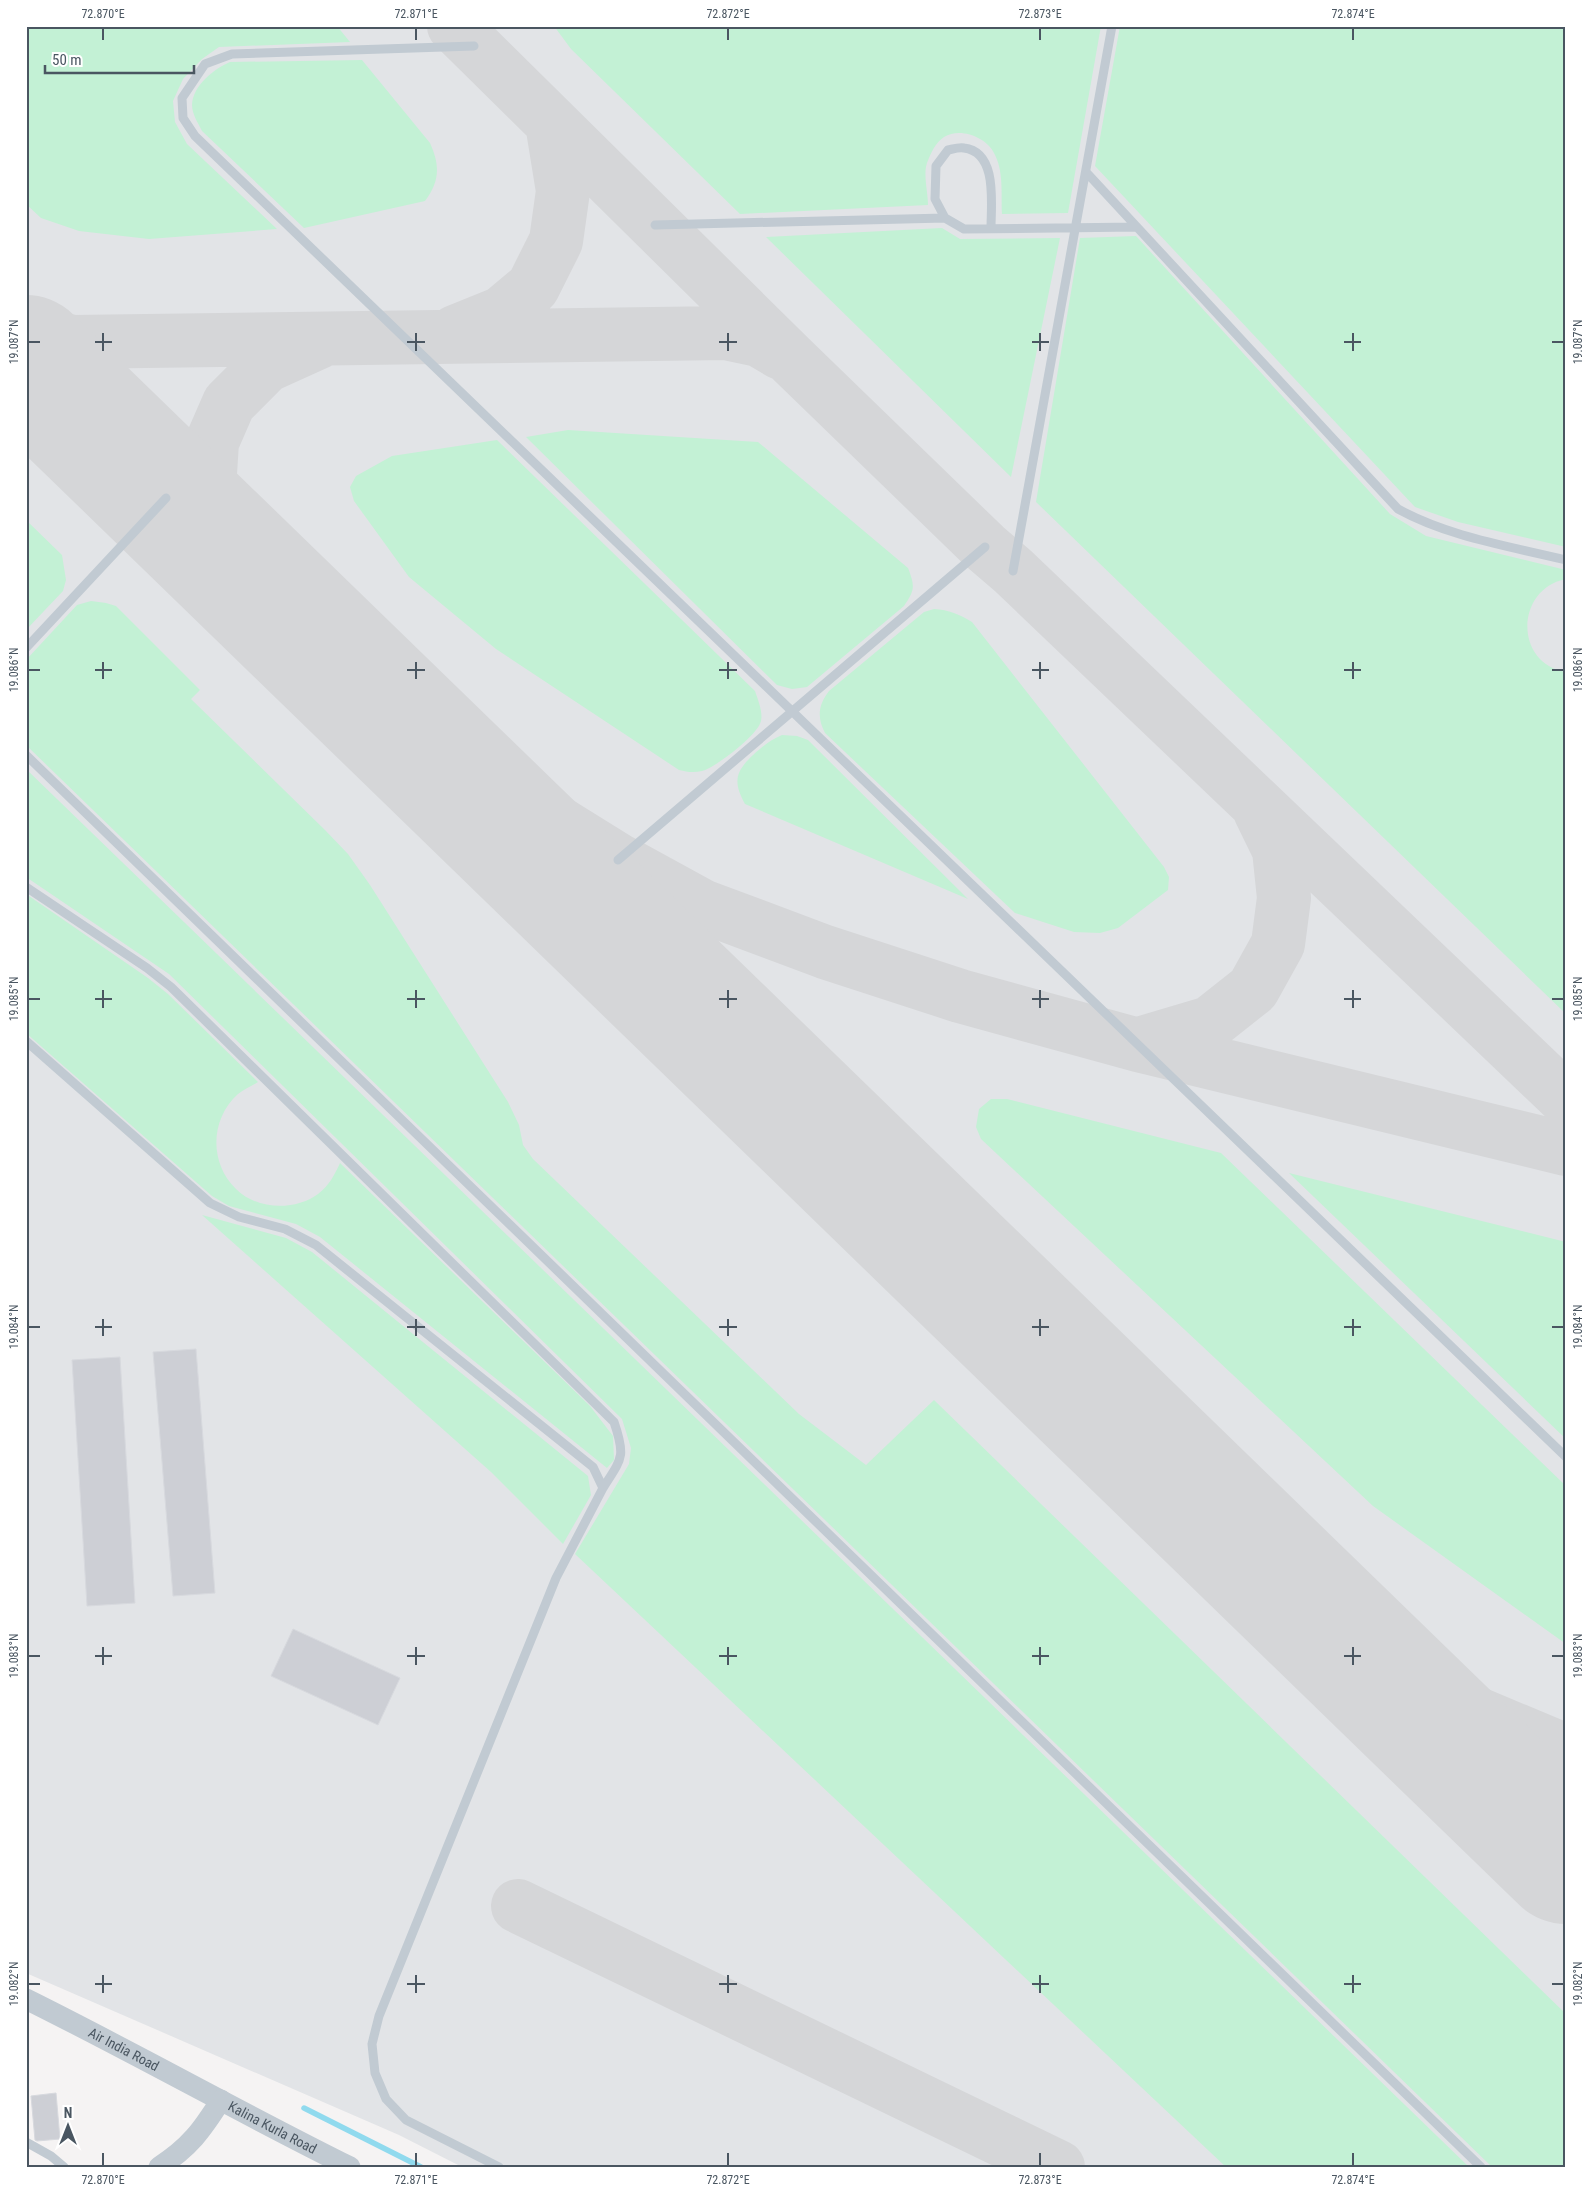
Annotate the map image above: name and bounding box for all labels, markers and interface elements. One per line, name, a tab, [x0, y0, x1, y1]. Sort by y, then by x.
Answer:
text: 72.870°E	[81, 7, 125, 21]
text: 72.871°E	[394, 7, 438, 21]
text: 72.872°E	[706, 7, 750, 21]
text: 72.873°E	[1018, 7, 1062, 21]
text: 72.874°E	[1331, 7, 1375, 21]
scale bar	[45, 42, 194, 74]
text: 50 m	[52, 51, 82, 69]
text: 19.087°N	[7, 320, 21, 364]
text: 19.087°N	[1571, 320, 1585, 364]
text: 19.086°N	[7, 648, 21, 692]
text: 19.086°N	[1571, 648, 1585, 692]
text: 19.085°N	[7, 977, 21, 1021]
text: 19.085°N	[1571, 977, 1585, 1021]
text: 19.084°N	[7, 1305, 21, 1349]
text: 19.084°N	[1571, 1305, 1585, 1349]
text: 19.083°N	[7, 1634, 21, 1678]
text: 19.083°N	[1571, 1634, 1585, 1678]
text: 19.082°N	[7, 1962, 21, 2006]
text: 19.082°N	[1571, 1962, 1585, 2006]
street label: Air India Road	[86, 2024, 162, 2074]
street label: Kalina Kurla Road	[226, 2098, 319, 2157]
north arrow	[42, 2100, 92, 2150]
text: N	[64, 2105, 72, 2121]
text: 72.870°E	[81, 2173, 125, 2187]
text: 72.871°E	[394, 2173, 438, 2187]
text: 72.872°E	[706, 2173, 750, 2187]
text: 72.873°E	[1018, 2173, 1062, 2187]
text: 72.874°E	[1331, 2173, 1375, 2187]

